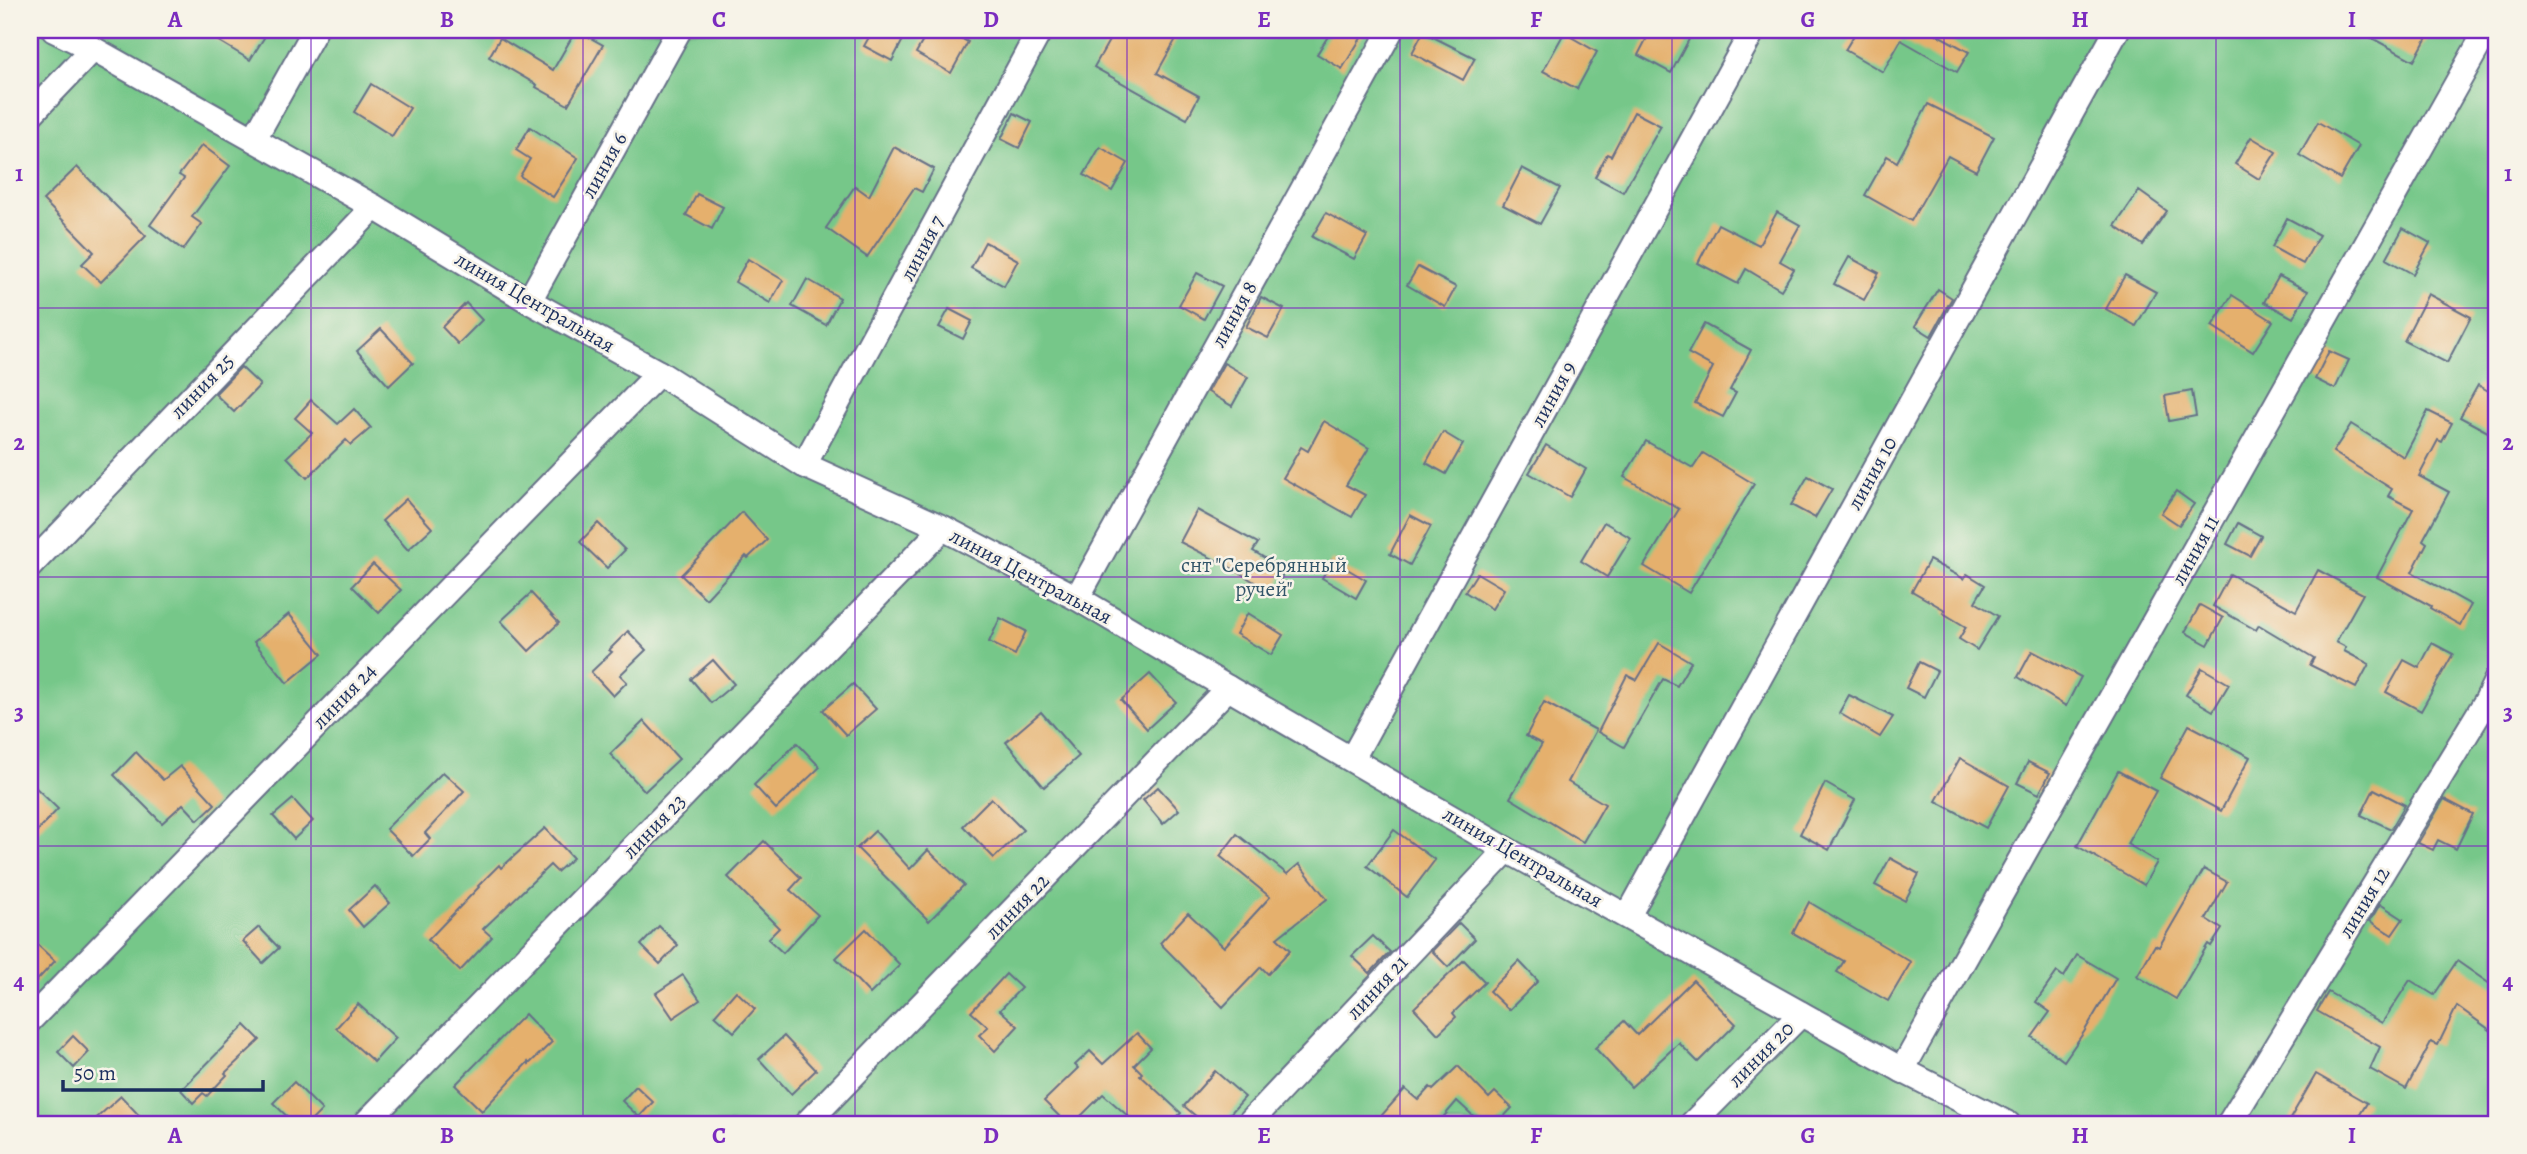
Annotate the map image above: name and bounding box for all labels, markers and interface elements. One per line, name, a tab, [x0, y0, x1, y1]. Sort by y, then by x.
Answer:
text: A	[167, 4, 183, 35]
text: B	[440, 4, 454, 35]
text: C	[712, 4, 726, 35]
text: D	[983, 4, 999, 35]
text: E	[1257, 4, 1271, 35]
text: F	[1530, 4, 1543, 35]
text: G	[1800, 4, 1816, 35]
text: H	[2071, 4, 2089, 35]
text: I	[2348, 4, 2356, 35]
street label: линия 6	[574, 127, 634, 203]
text: 1	[15, 158, 23, 189]
text: 1	[2504, 158, 2512, 189]
street label: линия 7	[893, 210, 951, 286]
street label: линия Центральная	[450, 245, 620, 359]
street label: линия 8	[1204, 276, 1264, 352]
street label: линия 25	[164, 347, 240, 425]
street label: линия 9	[1524, 356, 1582, 432]
text: 2	[13, 427, 25, 458]
text: 2	[2502, 427, 2514, 458]
street label: линия 10	[1840, 431, 1904, 515]
street label: линия 11	[2164, 510, 2226, 590]
street label: линия Центральная	[945, 521, 1117, 631]
park label: снт "Серебрянный ручей"	[1181, 551, 1347, 603]
street label: линия 24	[306, 657, 382, 735]
text: 3	[14, 697, 24, 728]
text: 3	[2503, 697, 2513, 728]
street label: линия 23	[616, 787, 692, 865]
street label: линия Центральная	[1438, 800, 1608, 914]
street label: линия 12	[2332, 861, 2396, 943]
street label: линия 22	[979, 867, 1055, 945]
street label: линия 21	[1340, 949, 1414, 1025]
text: 4	[14, 966, 25, 997]
text: 4	[2503, 966, 2514, 997]
street label: линия 20	[1722, 1015, 1800, 1093]
scale bar	[63, 1049, 262, 1093]
text: 50 m	[74, 1059, 116, 1087]
text: A	[167, 1120, 183, 1151]
text: B	[440, 1120, 454, 1151]
text: C	[712, 1120, 726, 1151]
text: D	[983, 1120, 999, 1151]
text: E	[1257, 1120, 1271, 1151]
text: F	[1530, 1120, 1543, 1151]
text: G	[1800, 1120, 1816, 1151]
text: H	[2071, 1120, 2089, 1151]
text: I	[2348, 1120, 2356, 1151]

